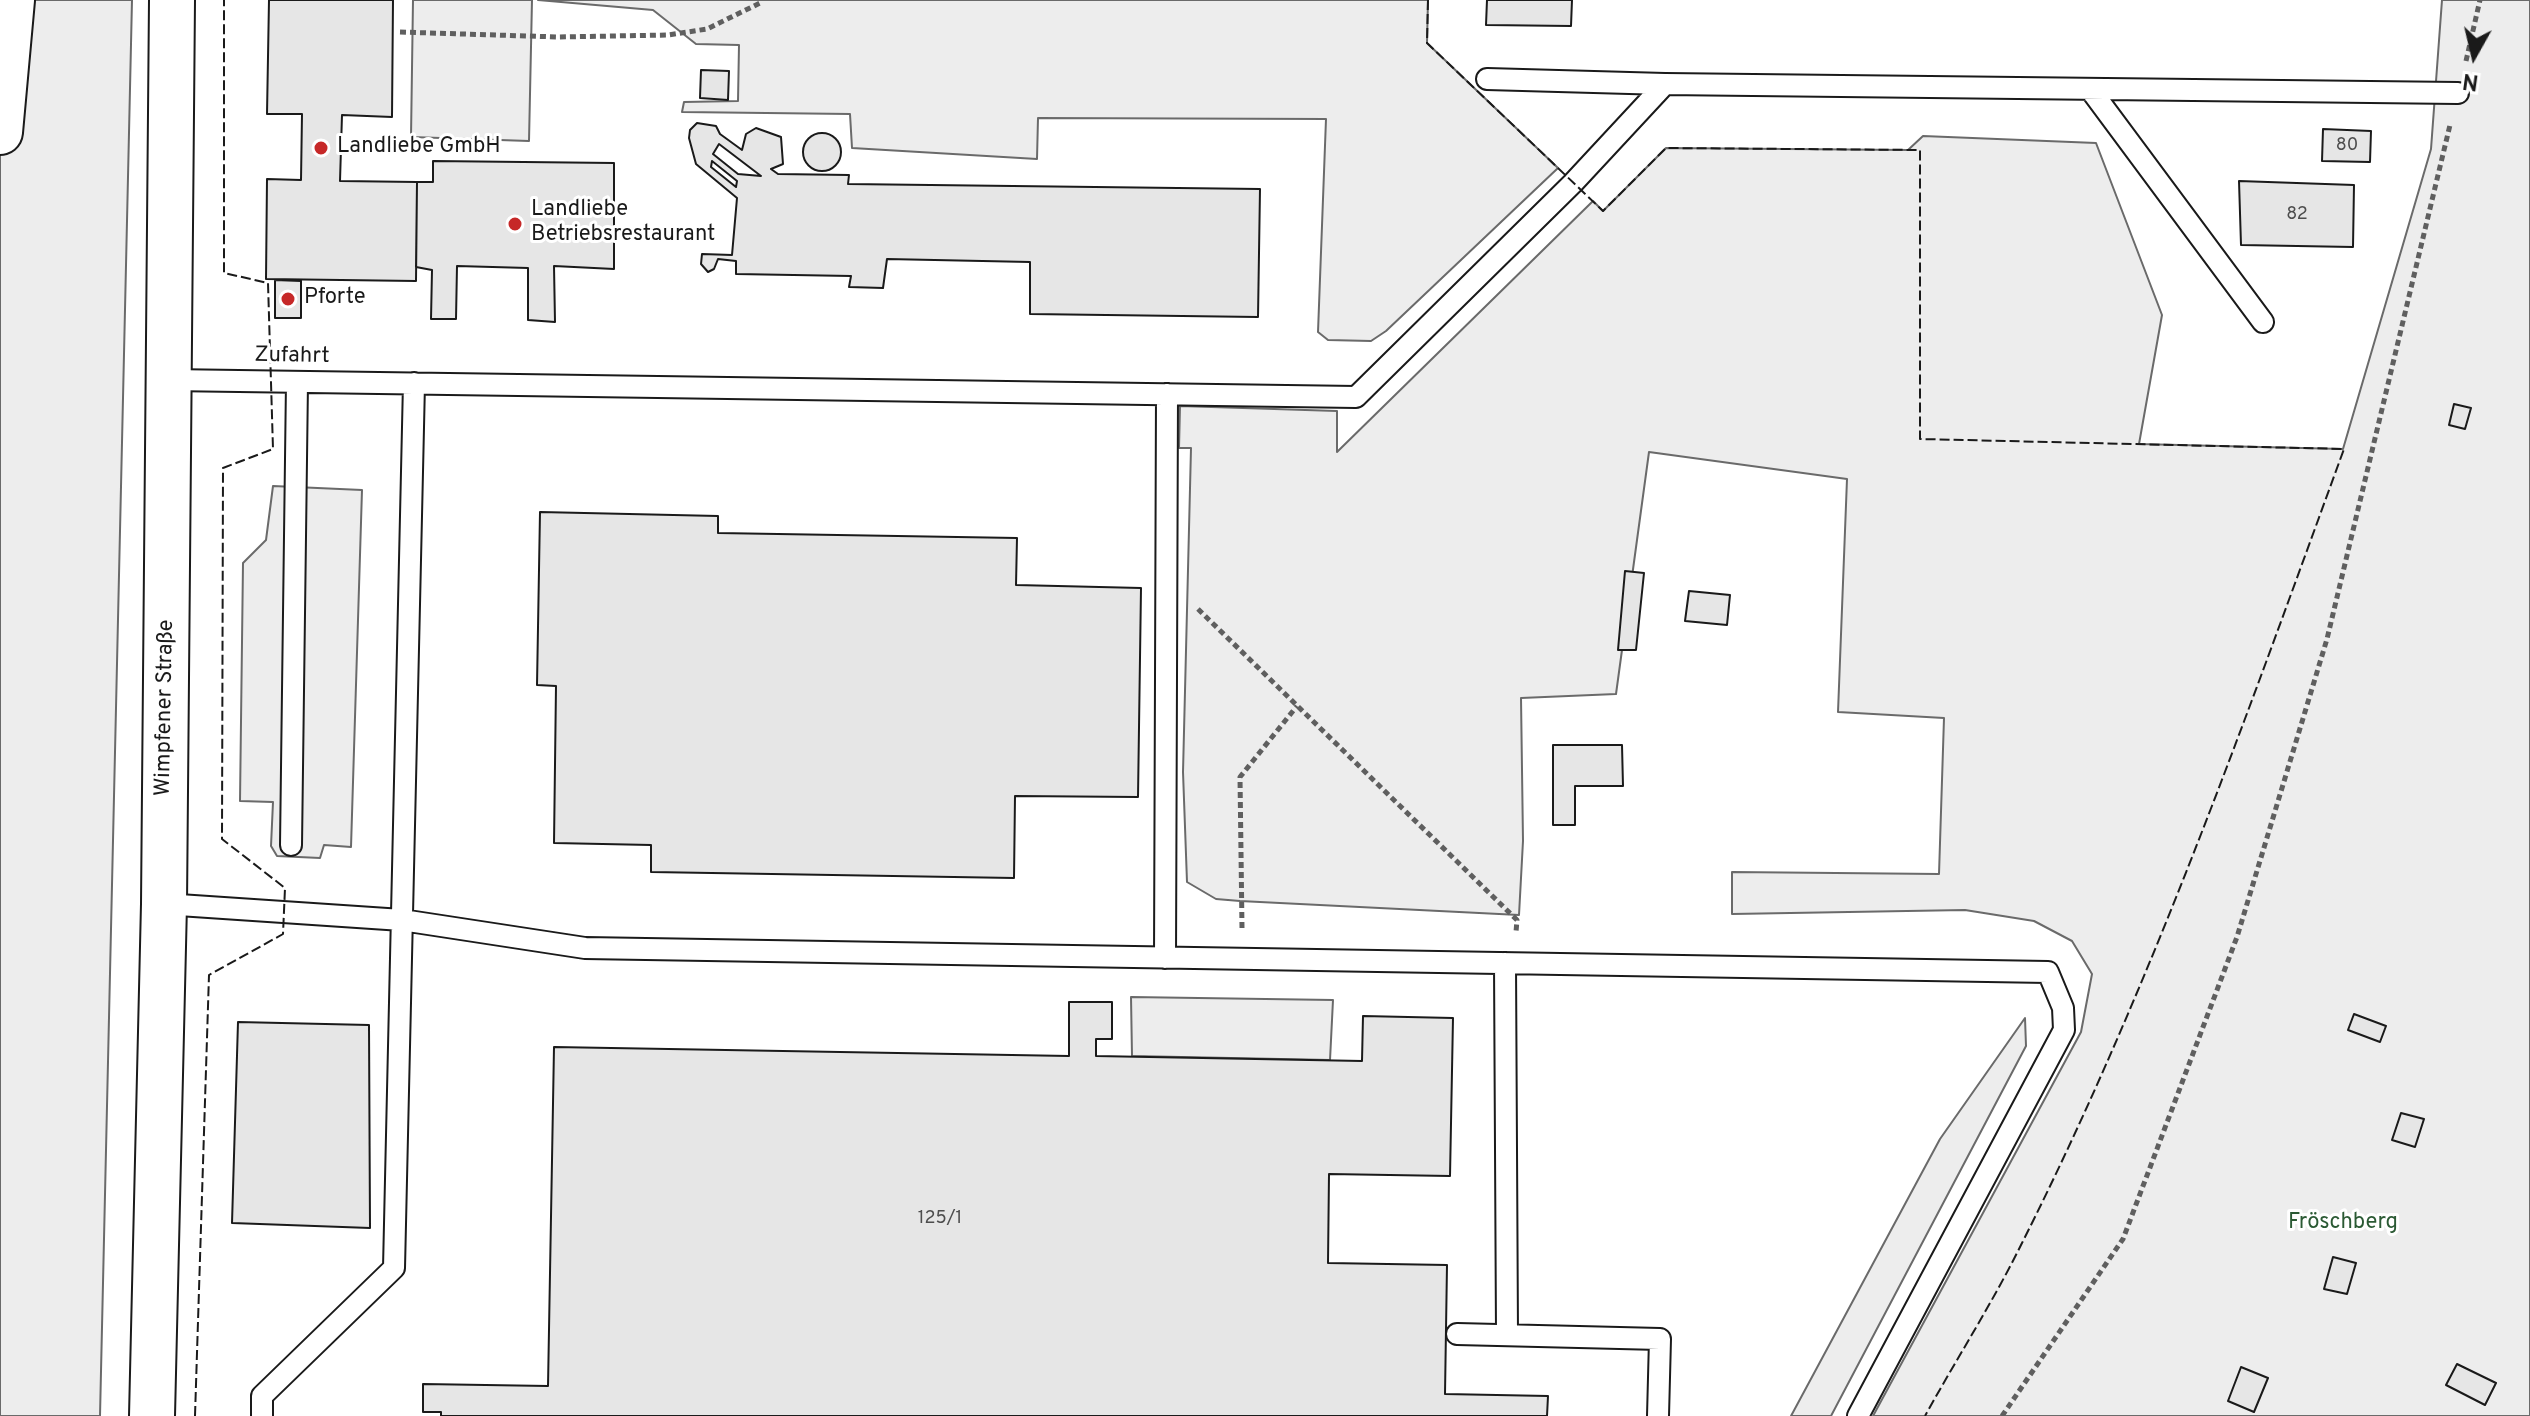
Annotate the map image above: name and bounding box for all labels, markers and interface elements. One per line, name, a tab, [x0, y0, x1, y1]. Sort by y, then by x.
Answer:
north arrow	[2434, 16, 2514, 96]
text: N	[2461, 66, 2480, 95]
place label: Landliebe GmbH	[337, 135, 501, 161]
house number: 80	[2336, 135, 2358, 157]
marker: Landliebe GmbH	[312, 139, 330, 157]
place label: Landliebe Betriebsrestaurant	[531, 198, 715, 250]
house number: 82	[2286, 204, 2308, 226]
marker: Landliebe Betriebsrestaurant	[506, 215, 524, 233]
place label: Pforte	[304, 286, 366, 312]
marker: Pforte	[279, 290, 297, 308]
street label: Zufahrt	[254, 343, 330, 371]
street label: Wimpfener Straße	[151, 619, 181, 797]
house number: 125/1	[918, 1208, 962, 1230]
park label: Fröschberg	[2288, 1211, 2398, 1237]

